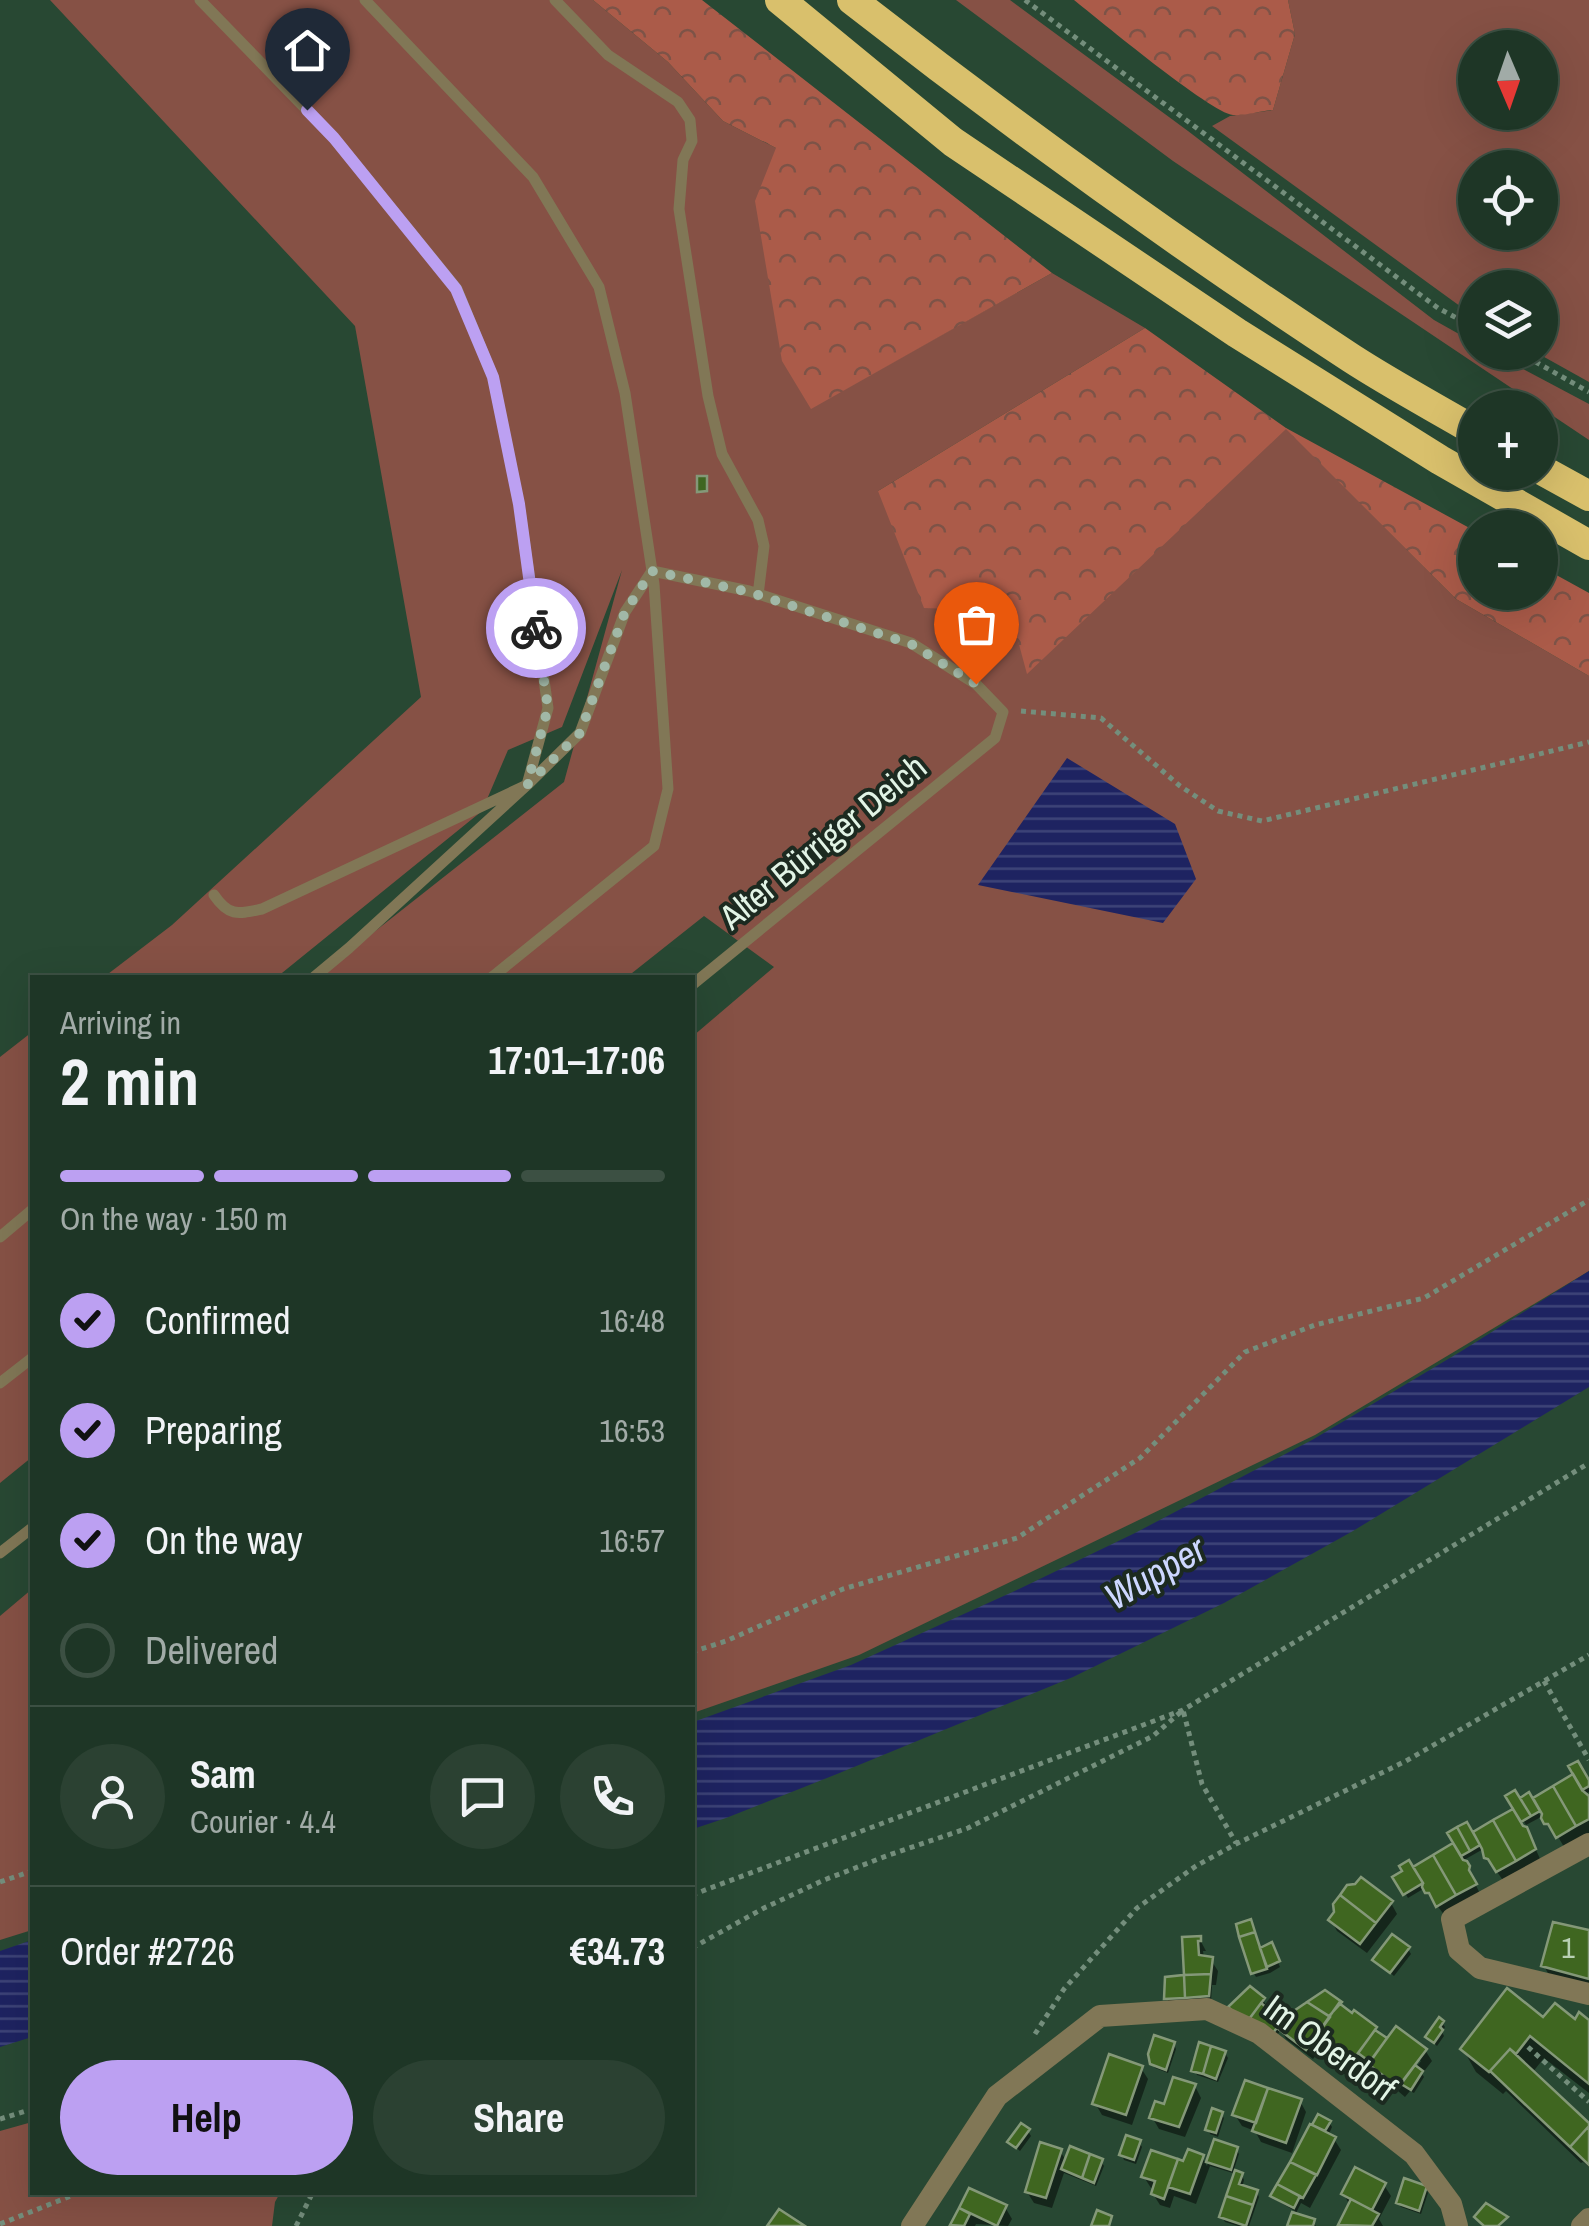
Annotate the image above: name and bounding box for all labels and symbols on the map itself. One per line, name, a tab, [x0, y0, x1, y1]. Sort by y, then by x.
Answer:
pin	[265, 8, 350, 111]
north arrow	[1458, 30, 1558, 130]
courier	[486, 578, 586, 678]
pin	[934, 582, 1019, 685]
street label: Alter Bürriger Deich	[709, 744, 936, 940]
water label: Wupper	[1095, 1523, 1216, 1622]
house number: 1	[1561, 1927, 1575, 1967]
street label: Im Oberdorf	[1255, 1984, 1406, 2112]

